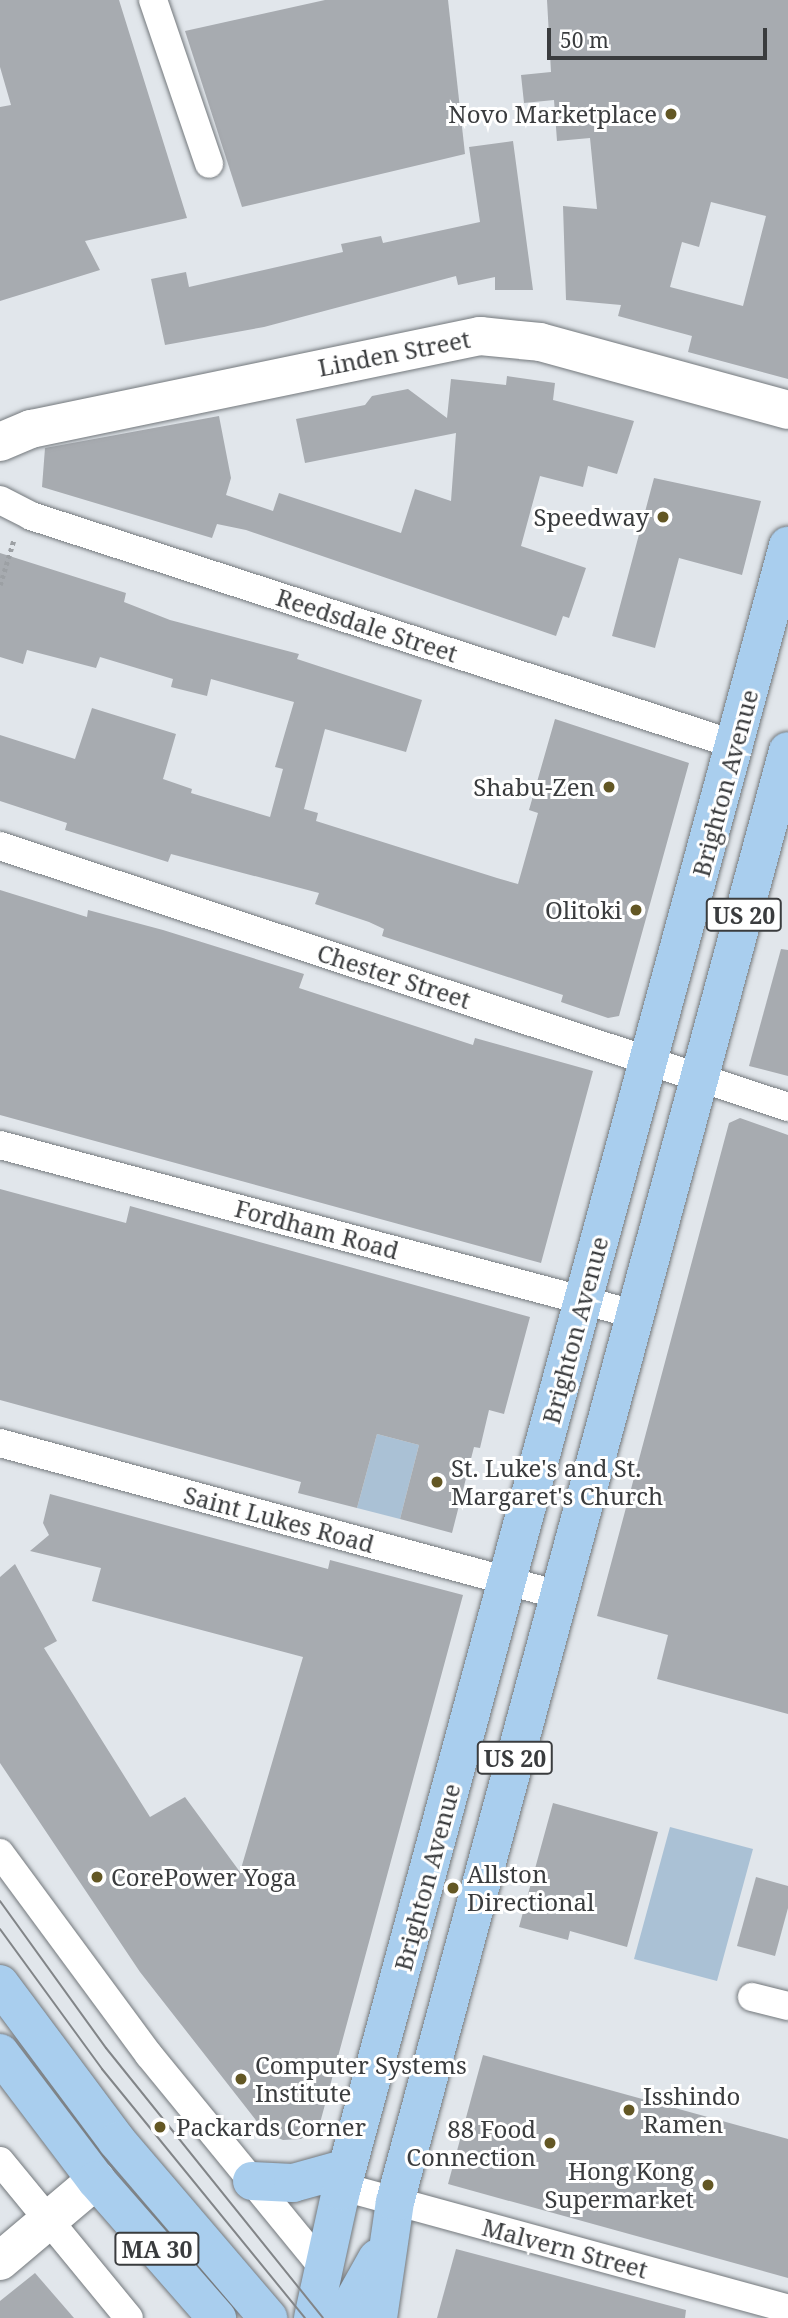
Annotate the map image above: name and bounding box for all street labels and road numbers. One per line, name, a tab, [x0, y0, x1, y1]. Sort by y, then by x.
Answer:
street label: Linden Street	[315, 324, 473, 382]
street label: Reedsdale Street	[273, 582, 461, 668]
street label: Brighton Avenue	[686, 686, 764, 880]
road number: US 20	[706, 896, 782, 934]
street label: Chester Street	[314, 938, 474, 1014]
street label: Fordham Road	[232, 1193, 402, 1265]
street label: Brighton Avenue	[536, 1233, 614, 1427]
street label: Saint Lukes Road	[181, 1480, 377, 1558]
road number: US 20	[476, 1738, 554, 1778]
street label: Brighton Avenue	[388, 1780, 466, 1974]
street label: Malvern Street	[479, 2212, 651, 2284]
road number: MA 30	[113, 2230, 201, 2268]

